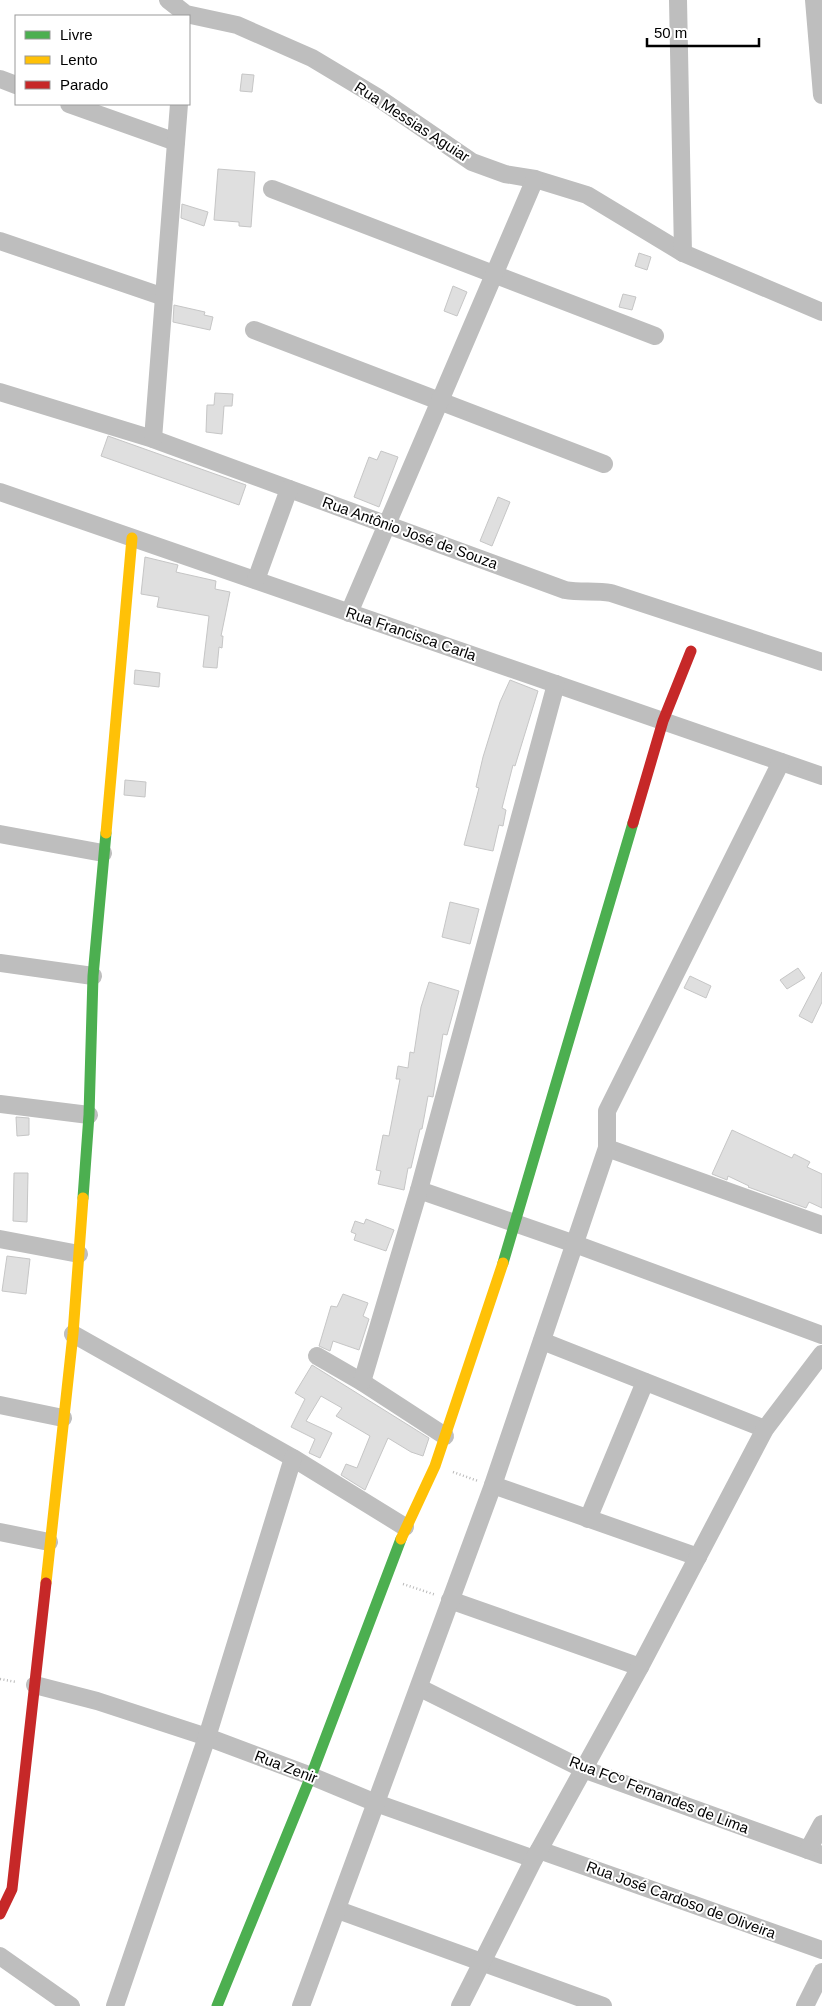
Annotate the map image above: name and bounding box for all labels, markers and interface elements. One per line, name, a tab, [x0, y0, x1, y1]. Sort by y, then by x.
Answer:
legend	[15, 15, 190, 105]
scale bar	[647, 15, 760, 47]
text: 50 m	[654, 24, 687, 41]
text: Livre	[60, 26, 93, 43]
text: Lento	[60, 51, 98, 68]
text: Parado	[60, 76, 108, 93]
street label: Rua Messias Aguiar	[352, 78, 473, 165]
street label: Rua Antônio José de Souza	[320, 493, 501, 572]
street label: Rua Francisca Carla	[344, 603, 479, 664]
street label: Rua Zenir	[252, 1747, 320, 1786]
street label: Rua FCº Fernandes de Lima	[567, 1752, 752, 1837]
street label: Rua José Cardoso de Oliveira	[584, 1857, 779, 1942]

